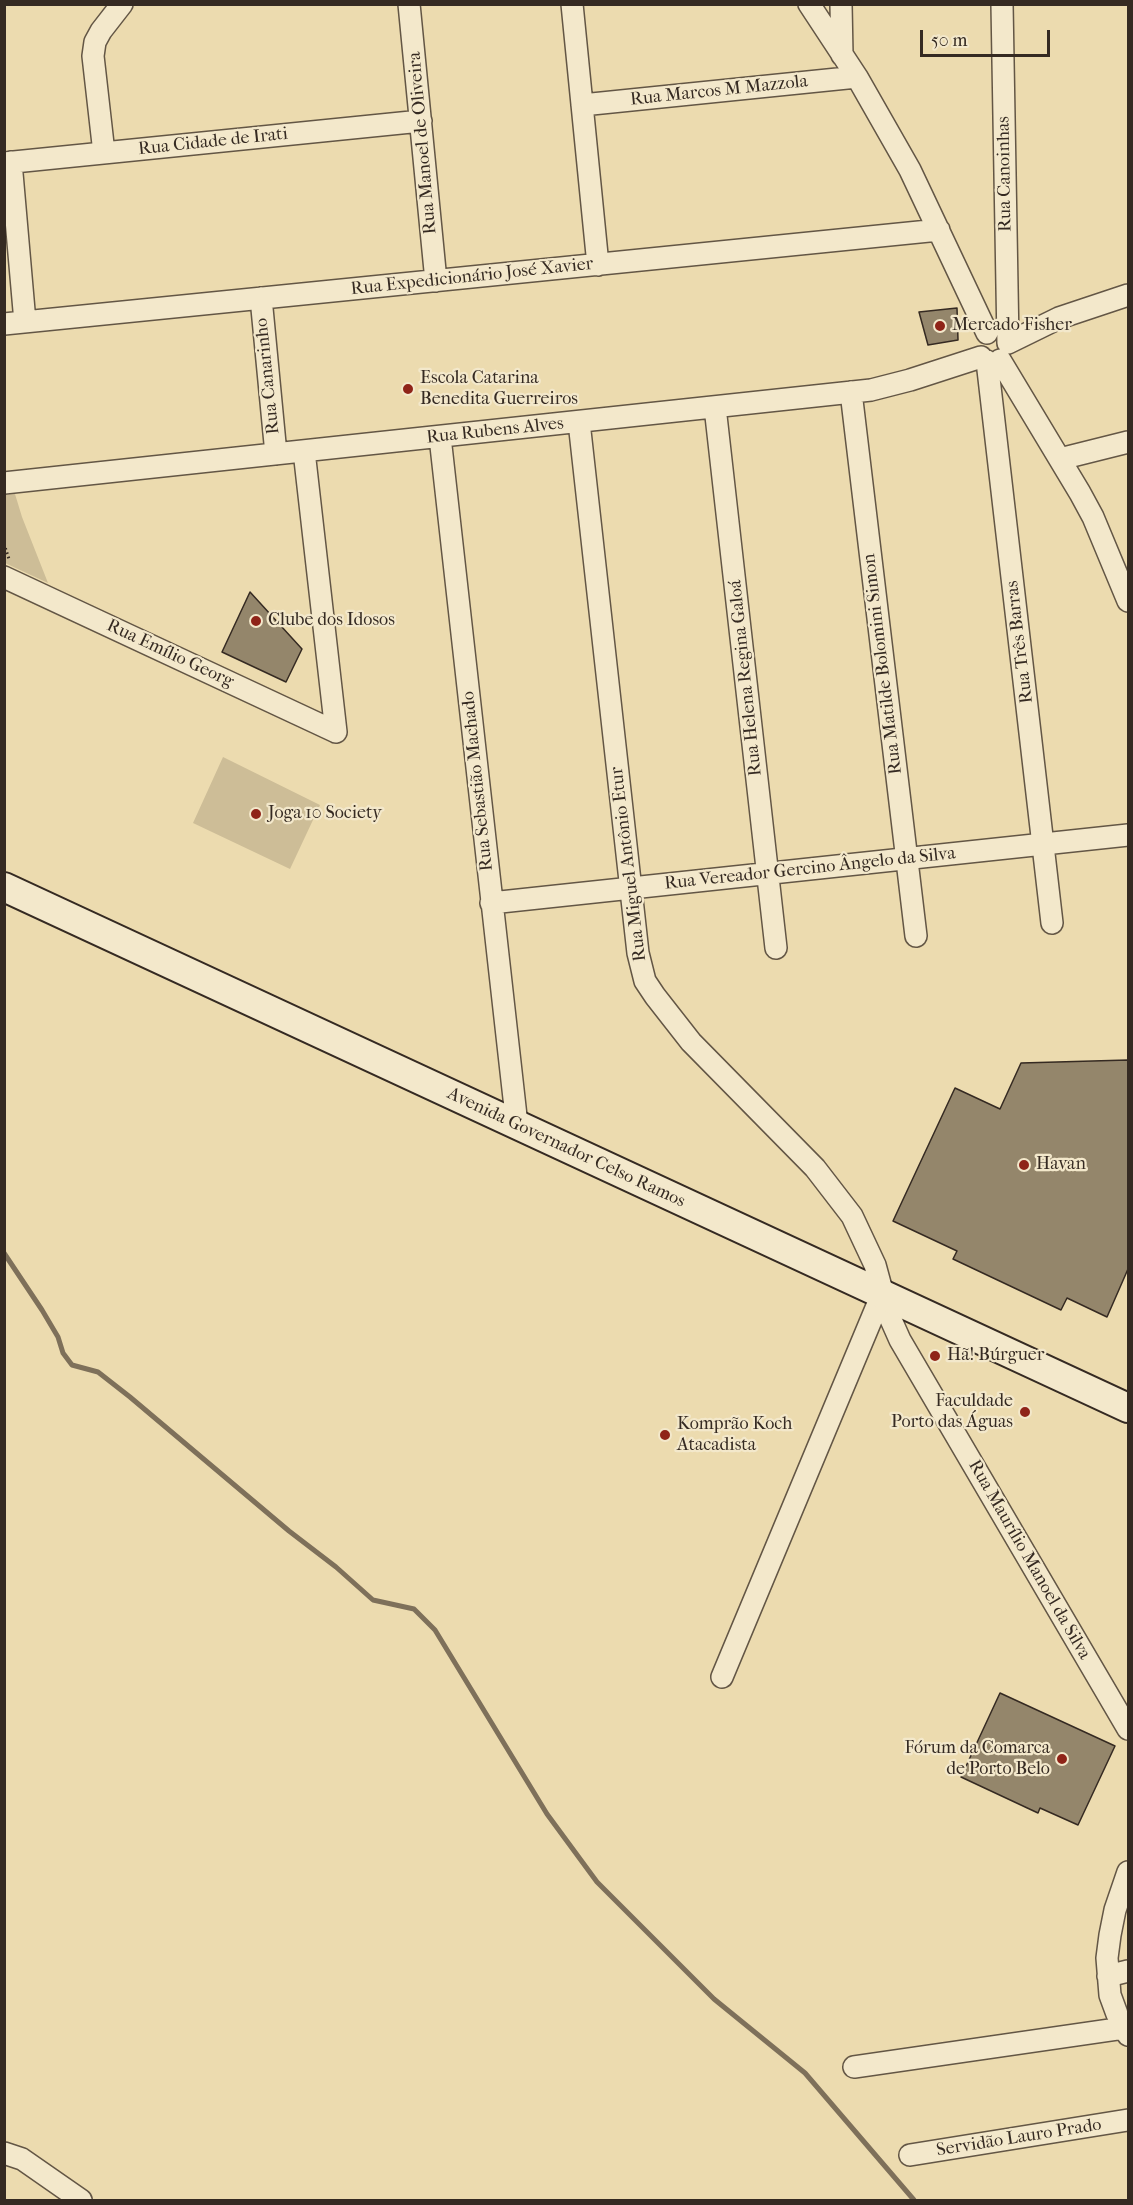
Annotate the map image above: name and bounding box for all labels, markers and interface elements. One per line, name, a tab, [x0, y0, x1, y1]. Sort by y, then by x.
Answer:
scale bar	[923, 18, 1054, 56]
text: 50 m	[931, 30, 967, 51]
street label: Rua Manoel de Oliveira	[404, 51, 442, 235]
street label: Rua Marcos M Mazzola	[629, 71, 809, 111]
street label: Rua Canoinhas	[993, 116, 1017, 232]
street label: Rua Cidade de Irati	[137, 123, 289, 161]
street label: Rua Expedicionário José Xavier	[350, 254, 594, 300]
place label: Mercado Fisher	[952, 315, 1072, 337]
street label: Rua Canarinho	[251, 317, 285, 435]
marker: Mercado Fisher	[933, 319, 947, 333]
place label: Escola Catarina Benedita Guerreiros	[420, 368, 578, 410]
marker: Escola Catarina Benedita Guerreiros	[401, 382, 415, 396]
street label: Rua Rubens Alves	[425, 413, 565, 449]
street label: Rua Matilde Bolomini Simon	[859, 552, 907, 776]
street label: Rua Helena Regina Galoá	[725, 579, 767, 777]
street label: Rua Três Barras	[1002, 579, 1038, 705]
place label: Clube dos Idosos	[268, 610, 395, 632]
marker: Clube dos Idosos	[249, 614, 263, 628]
street label: Rua Emílio Georg	[103, 615, 237, 693]
street label: Rua Sebastião Machado	[458, 690, 498, 872]
street label: Rua Miguel Antônio Etur	[606, 765, 652, 963]
place label: Joga 10 Society	[268, 803, 382, 825]
marker: Joga 10 Society	[249, 807, 263, 821]
street label: Rua Vereador Gercino Ângelo da Silva	[663, 843, 957, 895]
street label: Avenida Governador Celso Ramos	[444, 1083, 688, 1213]
place label: Havan	[1036, 1154, 1086, 1176]
marker: Havan	[1017, 1158, 1031, 1172]
place label: Hã! Búrguer	[947, 1345, 1044, 1367]
marker: Hã! Búrguer	[928, 1349, 942, 1363]
place label: Faculdade Porto das Águas	[891, 1391, 1013, 1434]
marker: Faculdade Porto das Águas	[1018, 1405, 1032, 1419]
place label: Komprão Koch Atacadista	[677, 1414, 792, 1456]
marker: Komprão Koch Atacadista	[658, 1428, 672, 1442]
street label: Rua Maurílio Manoel da Silva	[963, 1456, 1095, 1664]
place label: Fórum da Comarca de Porto Belo	[904, 1738, 1050, 1780]
marker: Fórum da Comarca de Porto Belo	[1055, 1752, 1069, 1766]
street label: Servidão Lauro Prado	[935, 2114, 1103, 2162]

